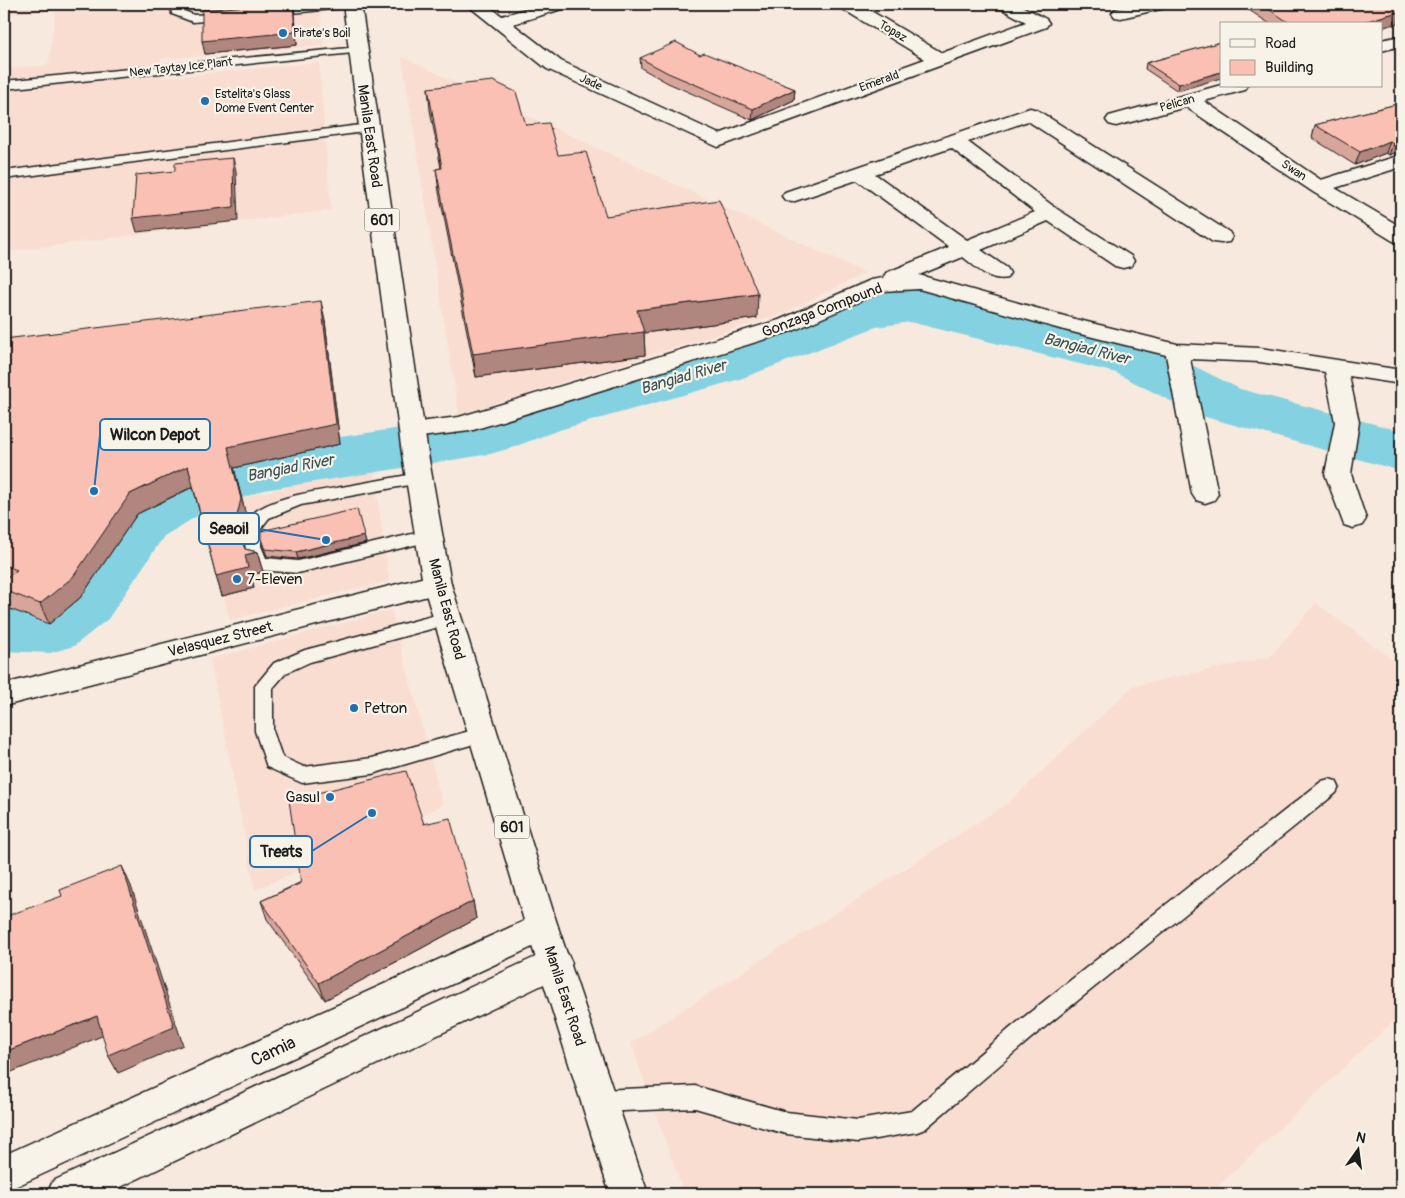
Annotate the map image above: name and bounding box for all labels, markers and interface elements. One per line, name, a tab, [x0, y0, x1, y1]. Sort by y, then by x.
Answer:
street label: Topaz	[876, 17, 910, 46]
legend	[1220, 22, 1382, 88]
place label: Pirate's Boil	[293, 26, 351, 41]
marker: Pirate's Boil	[277, 27, 289, 39]
text: Road	[1265, 34, 1296, 53]
street label: New Taytay Ice Plant	[129, 55, 234, 80]
text: Building	[1265, 58, 1313, 77]
street label: Emerald	[857, 67, 901, 96]
street label: Jade	[577, 71, 605, 94]
street label: Manila East Road	[353, 83, 386, 189]
place label: Estelita's Glass Dome Event Center	[215, 87, 315, 116]
street label: Pelican	[1158, 91, 1197, 116]
marker: Estelita's Glass Dome Event Center	[199, 95, 211, 107]
street label: Swan	[1278, 157, 1309, 184]
road number: 601	[364, 208, 400, 232]
street label: Gonzaga Compound	[759, 279, 885, 342]
water label: Bangiad River	[1042, 329, 1134, 370]
water label: Bangiad River	[638, 355, 731, 399]
callout: Wilcon Depot	[100, 419, 210, 450]
text: Wilcon Depot	[110, 425, 201, 445]
water label: Bangiad River	[245, 449, 338, 486]
callout: Seaoil	[199, 513, 259, 544]
text: Seaoil	[209, 519, 249, 539]
street label: Manila East Road	[424, 556, 469, 662]
place label: 7-Eleven	[247, 570, 302, 589]
marker: 7-Eleven	[231, 573, 243, 585]
street label: Velasquez Street	[166, 617, 275, 662]
place label: Petron	[364, 699, 407, 718]
marker: Petron	[348, 702, 360, 714]
place label: Gasul	[286, 788, 320, 807]
marker: Gasul	[324, 791, 336, 803]
road number: 601	[494, 816, 530, 839]
callout: Treats	[250, 836, 312, 867]
text: Treats	[259, 842, 303, 862]
street label: Manila East Road	[539, 944, 590, 1049]
street label: Camia	[247, 1031, 299, 1072]
north arrow	[1332, 1126, 1382, 1176]
text: N	[1354, 1128, 1368, 1147]

